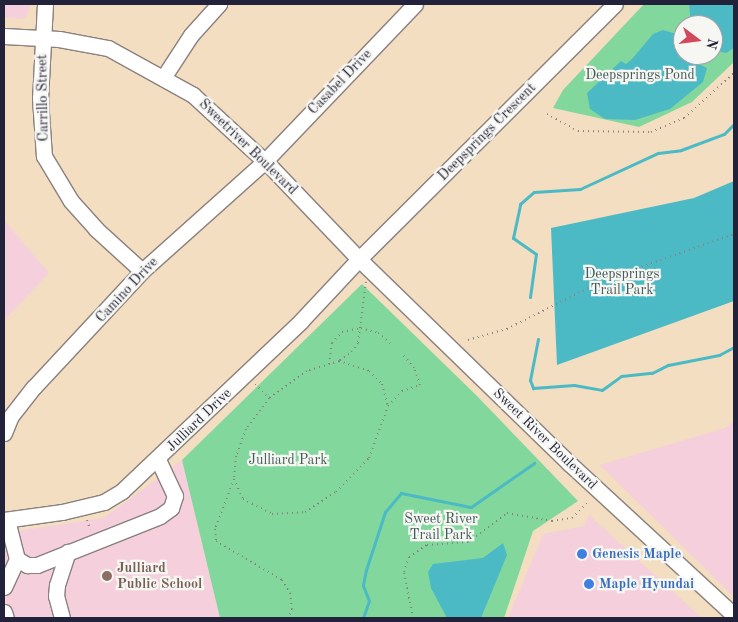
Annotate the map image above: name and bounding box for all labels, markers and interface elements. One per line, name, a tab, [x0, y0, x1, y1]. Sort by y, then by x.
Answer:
north arrow	[673, 15, 723, 65]
text: N	[703, 37, 720, 51]
street label: Casabel Drive	[305, 46, 375, 118]
street label: Carrillo Street	[34, 54, 52, 142]
park label: Deepsprings Pond	[585, 67, 695, 83]
street label: Deepsprings Crescent	[435, 80, 539, 184]
street label: Sweetriver Boulevard	[195, 96, 301, 198]
street label: Camino Drive	[92, 254, 162, 326]
park label: Deepsprings Trail Park	[584, 266, 660, 298]
street label: Julliard Drive	[163, 385, 235, 455]
street label: Sweet River Boulevard	[489, 385, 601, 493]
park label: Julliard Park	[248, 452, 328, 468]
park label: Sweet River Trail Park	[404, 511, 478, 544]
place label: Genesis Maple	[592, 546, 681, 562]
marker: Genesis Maple	[576, 548, 588, 560]
place label: Julliard Public School	[117, 560, 202, 592]
marker: Julliard Public School	[101, 570, 113, 582]
place label: Maple Hyundai	[599, 576, 694, 592]
marker: Maple Hyundai	[583, 578, 595, 590]

